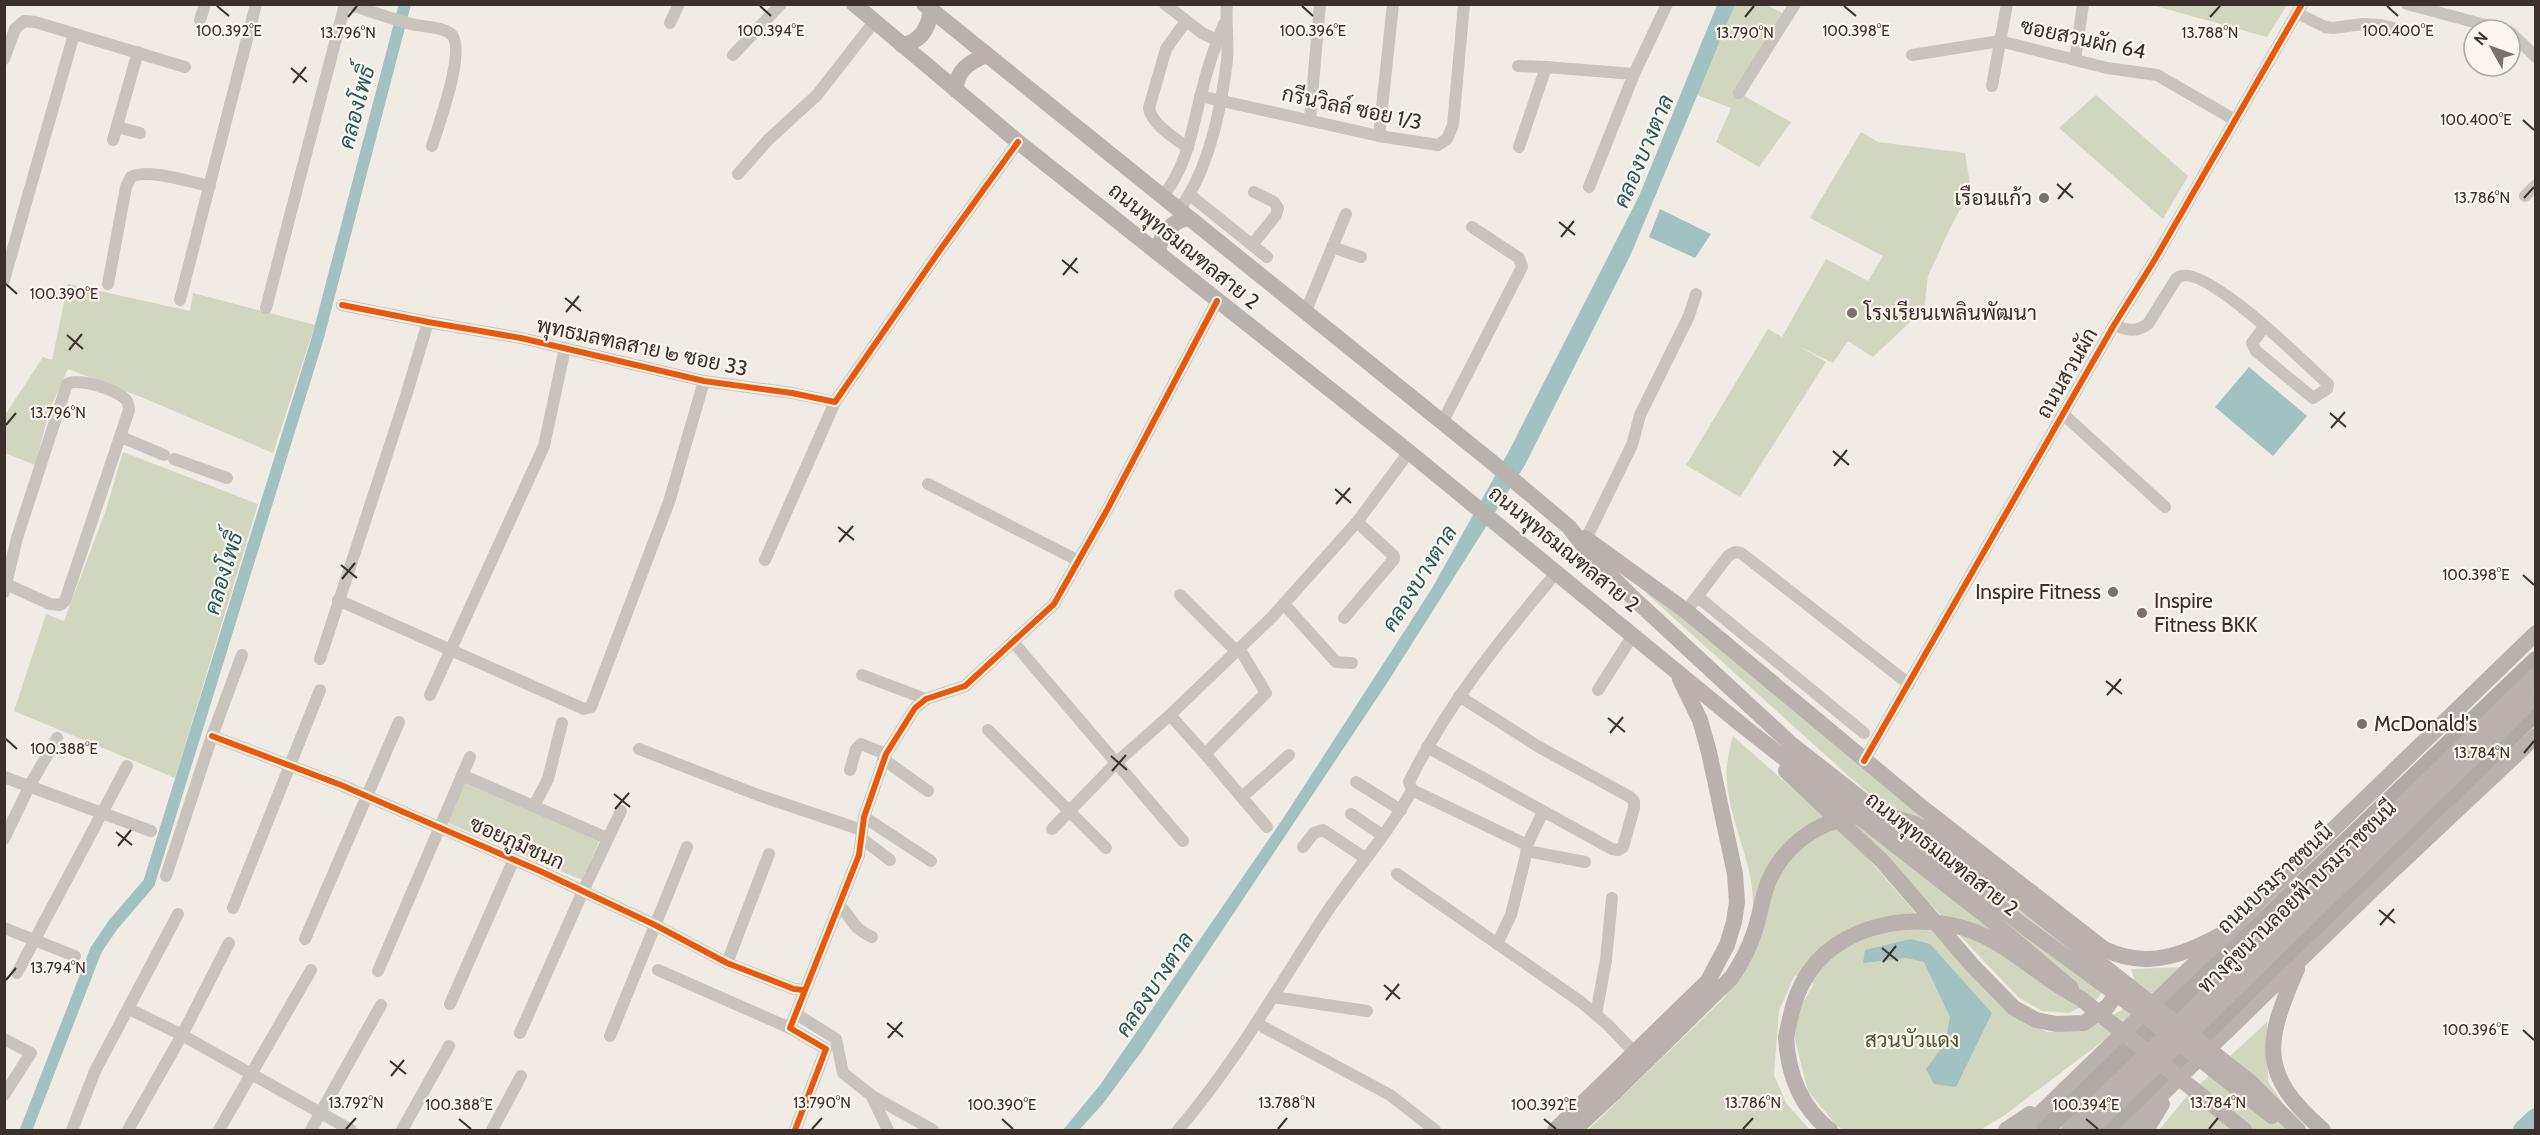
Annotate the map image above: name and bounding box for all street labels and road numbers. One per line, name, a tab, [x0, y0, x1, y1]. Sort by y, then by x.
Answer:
street label: ซอยสวนผัก 64	[2018, 13, 2148, 64]
street label: กรีนวิลล์ ซอย 1/3	[1280, 79, 1425, 135]
street label: ถนนพุทธมณฑลสาย 2	[1103, 177, 1265, 316]
street label: พุทธมลฑลสาย ๒ ซอย 33	[534, 312, 750, 383]
street label: ถนนสวนผัก	[2031, 323, 2102, 422]
street label: ถนนพุทธมณฑลสาย 2	[1483, 480, 1645, 619]
street label: ถนนพุทธมณฑลสาย 2	[1860, 786, 2024, 923]
street label: ทางคู่ขนานลอยฟ้าบรมราชชนนี	[2191, 794, 2403, 1000]
street label: ซอยภูมิชนก	[465, 811, 569, 877]
street label: ถนนบรมราชชนนี	[2212, 819, 2337, 938]

